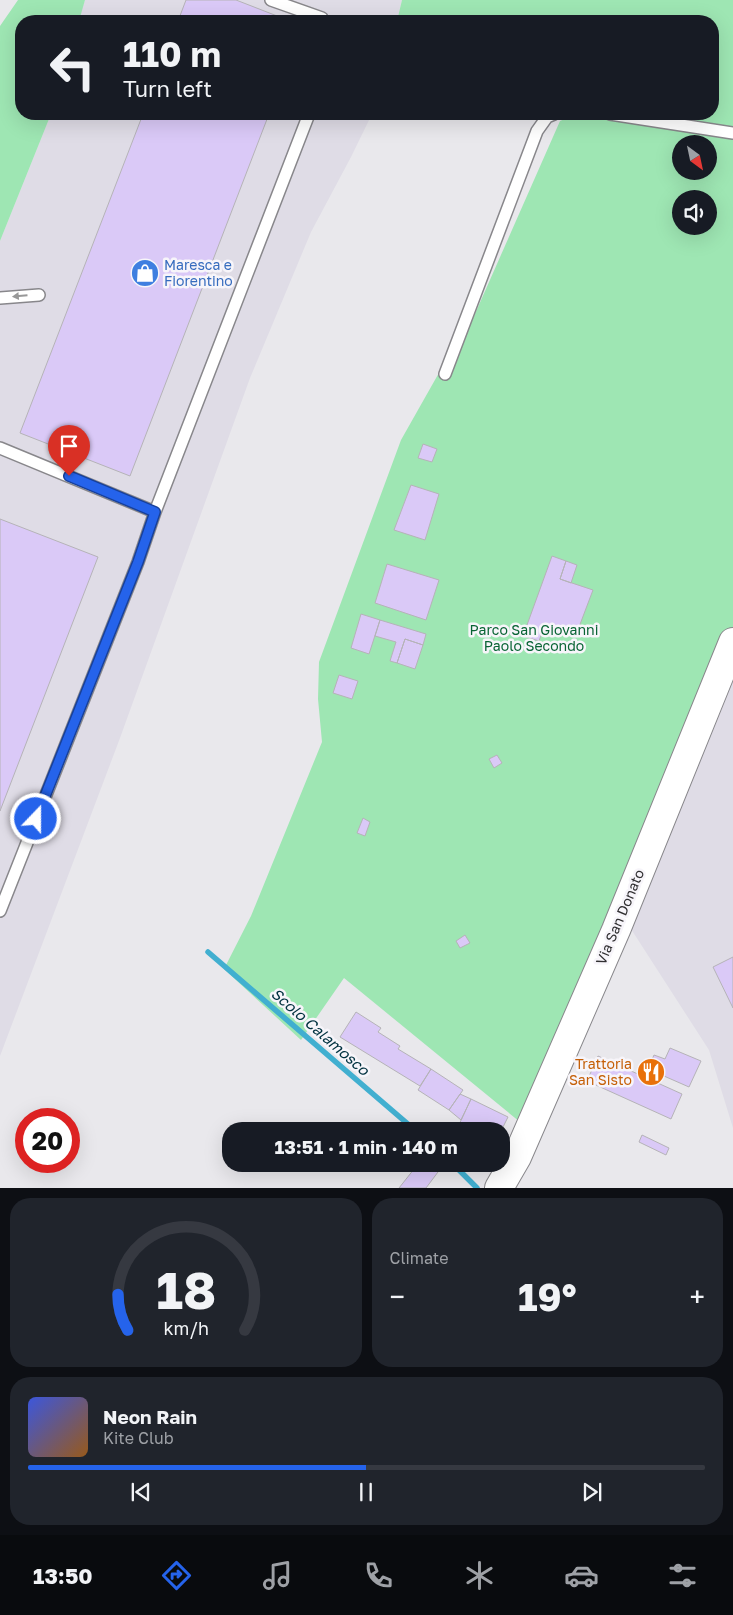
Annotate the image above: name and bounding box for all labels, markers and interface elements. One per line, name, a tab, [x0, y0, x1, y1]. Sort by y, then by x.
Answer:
text: 110 m	[123, 33, 221, 75]
icon: left	[40, 35, 105, 100]
text: Turn left	[123, 75, 212, 102]
north arrow	[672, 135, 718, 180]
map controls	[672, 135, 717, 235]
button: sound	[672, 190, 717, 235]
place label: Maresca e Fiorentino	[164, 256, 233, 289]
shop icon: Maresca e Fiorentino	[130, 258, 160, 288]
one-way arrow	[11, 293, 27, 301]
pin	[48, 425, 90, 476]
icon: arrive	[55, 432, 83, 460]
park label: Parco San Giovanni Paolo Secondo	[470, 621, 598, 654]
position arrow	[9.0, 792, 61.0, 844]
street label: Via San Donato	[592, 866, 647, 967]
water label: Scolo Calamosco	[268, 984, 374, 1079]
place label: Trattoria San Sisto	[569, 1055, 632, 1088]
restaurant icon: Trattoria San Sisto	[636, 1057, 666, 1087]
speed limit sign: 20	[15, 1108, 80, 1173]
text: 13:51 · 1 min · 140 m	[274, 1135, 458, 1158]
text: Climate	[390, 1248, 449, 1268]
text: 18	[156, 1258, 216, 1320]
text: 19°	[518, 1274, 577, 1319]
text: −	[390, 1280, 405, 1313]
text: +	[690, 1280, 705, 1313]
text: km/h	[163, 1317, 208, 1339]
text: Neon Rain	[103, 1405, 197, 1428]
text: Kite Club	[103, 1428, 174, 1448]
icon: previous	[127, 1478, 155, 1506]
icon: pause	[352, 1478, 380, 1506]
icon: next	[578, 1478, 606, 1506]
icon: directions	[159, 1558, 194, 1593]
icon: music	[260, 1558, 295, 1593]
icon: phone	[361, 1558, 396, 1593]
icon: climate	[462, 1558, 497, 1593]
icon: car	[564, 1558, 599, 1593]
icon: filters	[665, 1558, 700, 1593]
text: 13:50	[33, 1562, 93, 1589]

